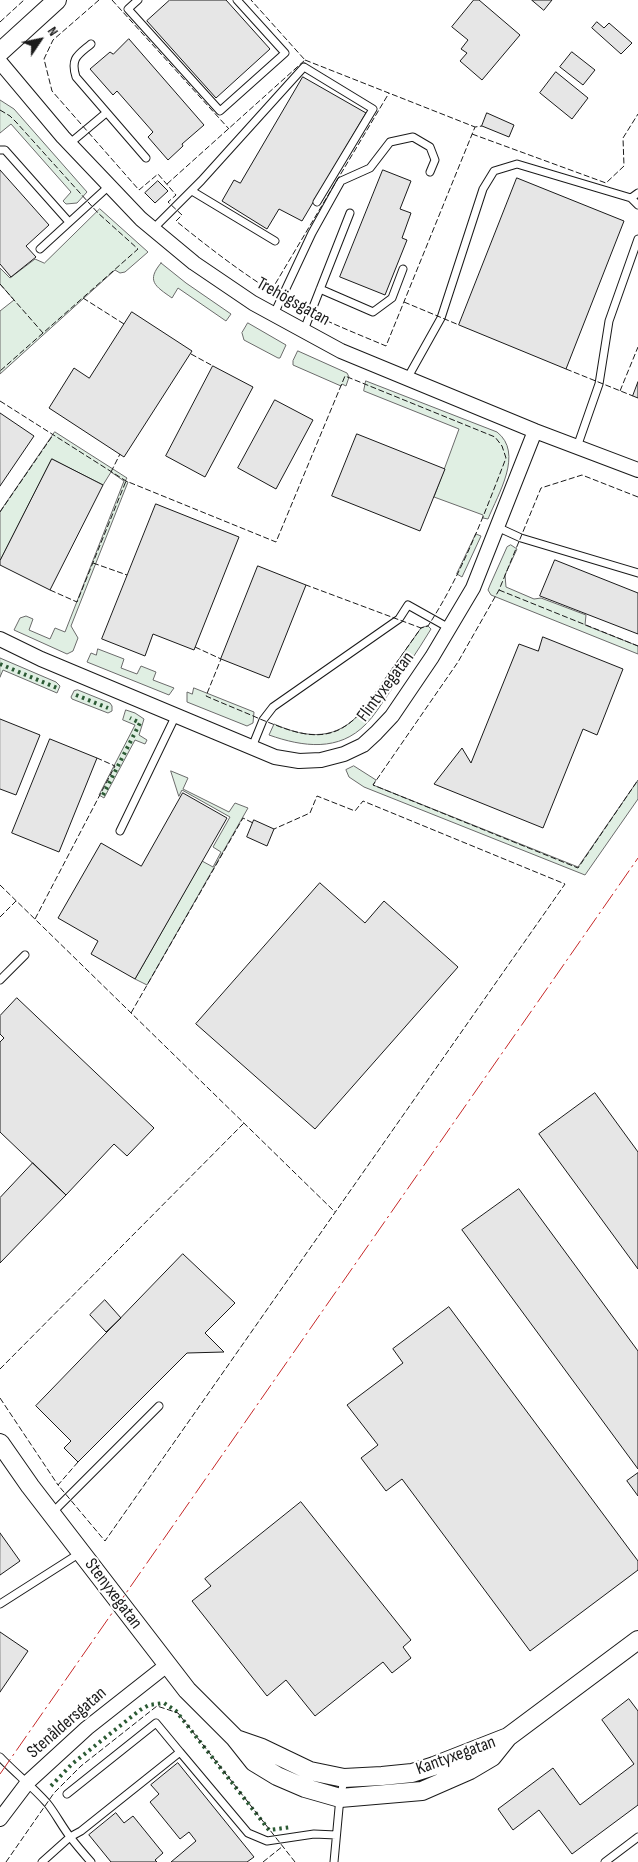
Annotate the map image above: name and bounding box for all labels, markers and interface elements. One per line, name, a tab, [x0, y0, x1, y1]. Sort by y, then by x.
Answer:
north arrow	[15, 15, 65, 65]
text: N	[44, 23, 62, 39]
street label: Trehögsgatan	[252, 273, 334, 331]
street label: Flintyxegatan	[353, 648, 419, 726]
street label: Stenyxegatan	[80, 1555, 146, 1633]
street label: Stenåldersgatan	[23, 1683, 111, 1763]
street label: Kantyxegatan	[413, 1732, 499, 1780]

